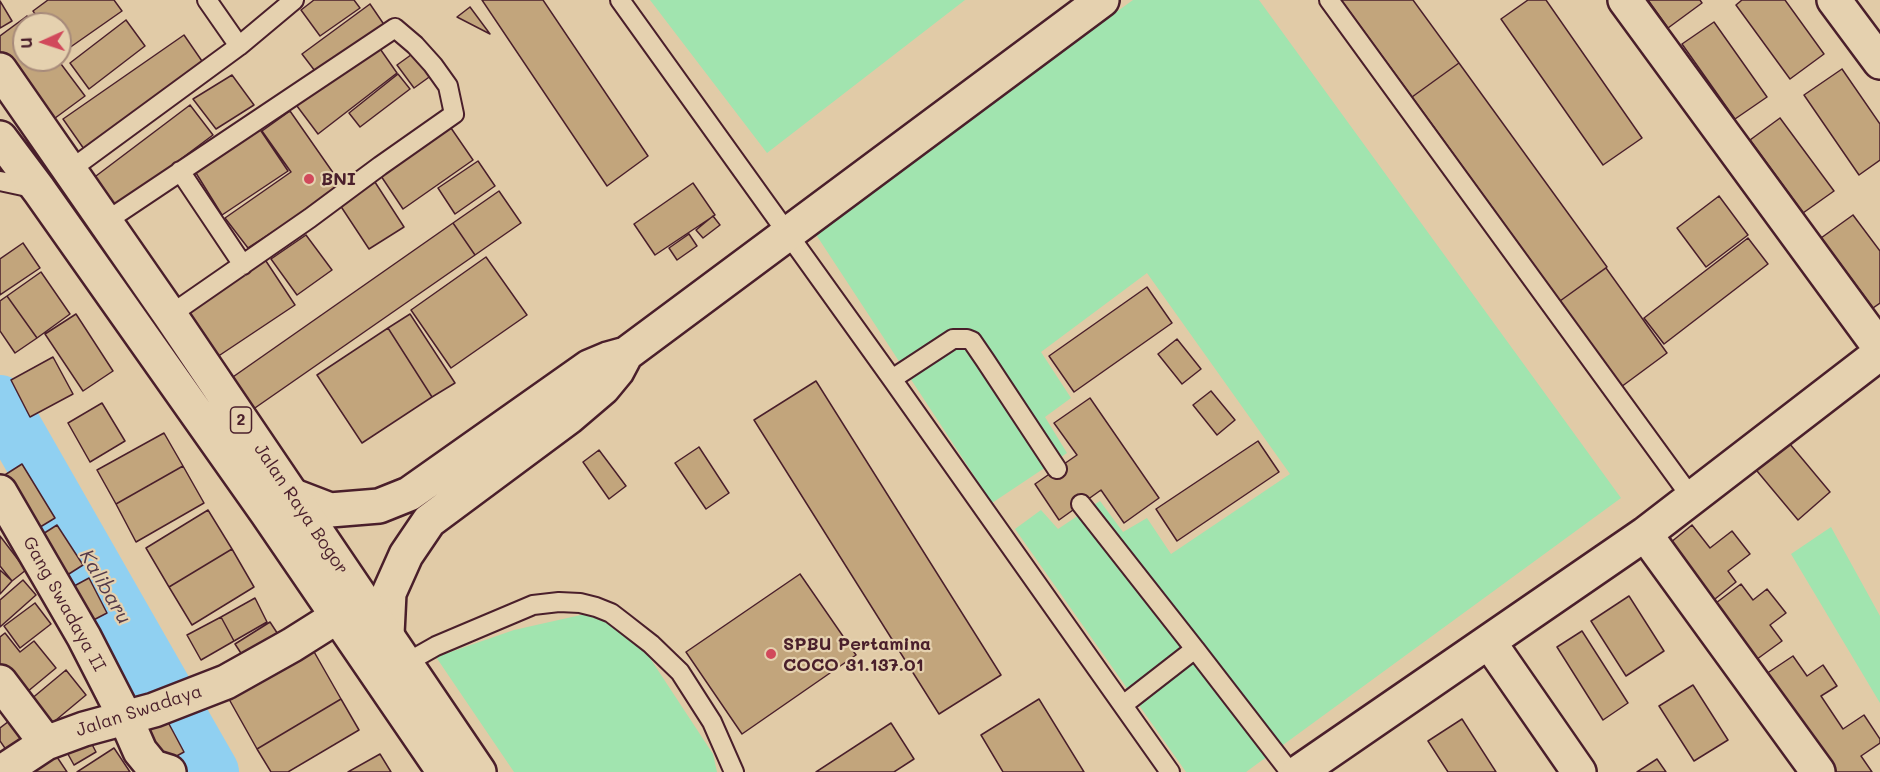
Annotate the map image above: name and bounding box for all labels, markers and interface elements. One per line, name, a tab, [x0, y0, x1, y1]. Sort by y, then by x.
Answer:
north arrow	[12, 12, 72, 72]
text: U	[15, 37, 36, 49]
place label: BNI	[321, 168, 356, 190]
marker: BNI	[302, 172, 316, 186]
road number: 2	[230, 407, 252, 433]
street label: Jalan Raya Bogor	[249, 439, 353, 579]
street label: Gang Swadaya II	[18, 533, 110, 675]
water label: Kalibaru	[74, 546, 136, 628]
place label: SPBU Pertamina COCO 31.137.01	[783, 633, 931, 676]
marker: SPBU Pertamina COCO 31.137.01	[764, 647, 778, 661]
street label: Jalan Swadaya	[73, 680, 205, 742]

